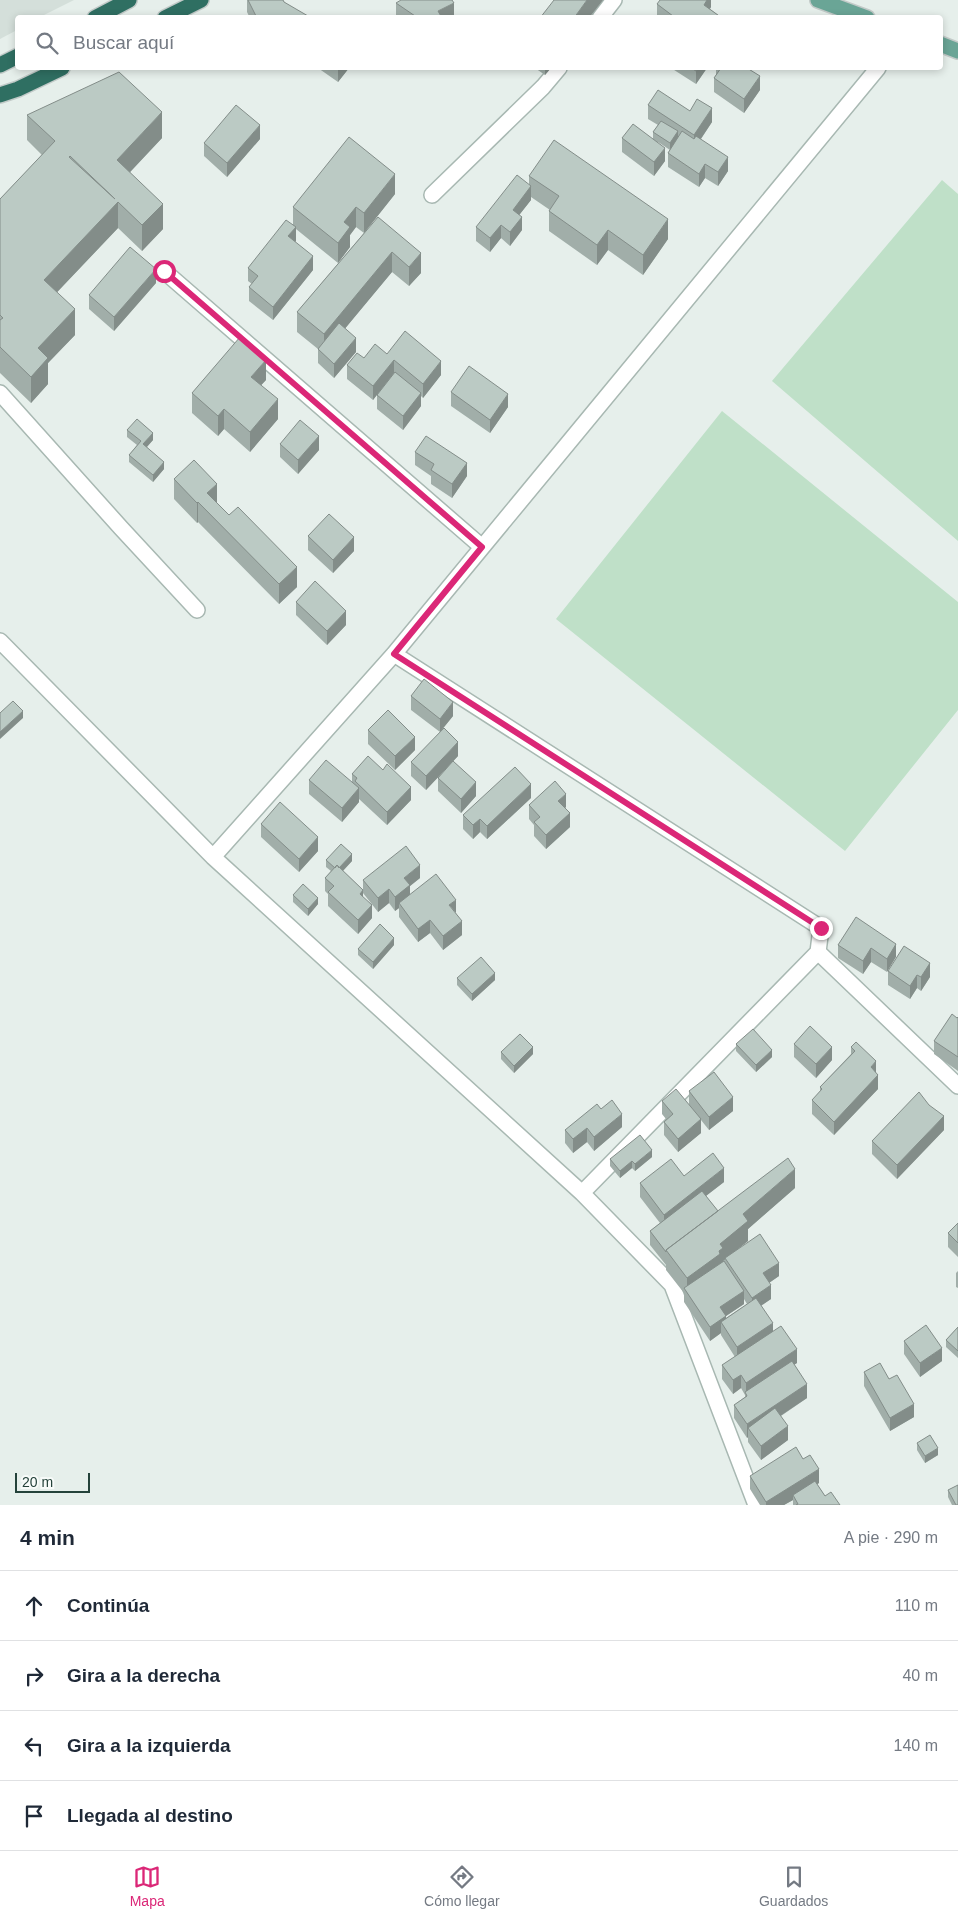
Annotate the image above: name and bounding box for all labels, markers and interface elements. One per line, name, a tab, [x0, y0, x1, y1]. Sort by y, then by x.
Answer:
search box	[15, 15, 943, 70]
icon: search	[33, 29, 61, 57]
text: Buscar aquí	[73, 32, 174, 53]
route start	[153, 260, 176, 283]
route end	[810, 917, 833, 940]
scale bar	[15, 1470, 90, 1493]
text: 20 m	[22, 1474, 53, 1490]
text: 4 min	[20, 1526, 75, 1549]
text: A pie · 290 m	[844, 1529, 938, 1546]
icon: ahead	[20, 1592, 48, 1620]
text: Continúa	[67, 1595, 149, 1616]
text: 110 m	[895, 1597, 938, 1614]
icon: right	[20, 1662, 48, 1690]
text: Gira a la derecha	[67, 1665, 220, 1686]
text: 40 m	[902, 1667, 938, 1684]
icon: left	[20, 1732, 48, 1760]
text: Gira a la izquierda	[67, 1735, 231, 1756]
text: 140 m	[894, 1737, 938, 1754]
icon: arrive	[20, 1802, 48, 1830]
text: Llegada al destino	[67, 1805, 233, 1826]
tab: Mapa	[130, 1863, 165, 1909]
tab: Cómo llegar	[424, 1863, 500, 1909]
tab: Guardados	[759, 1863, 828, 1909]

